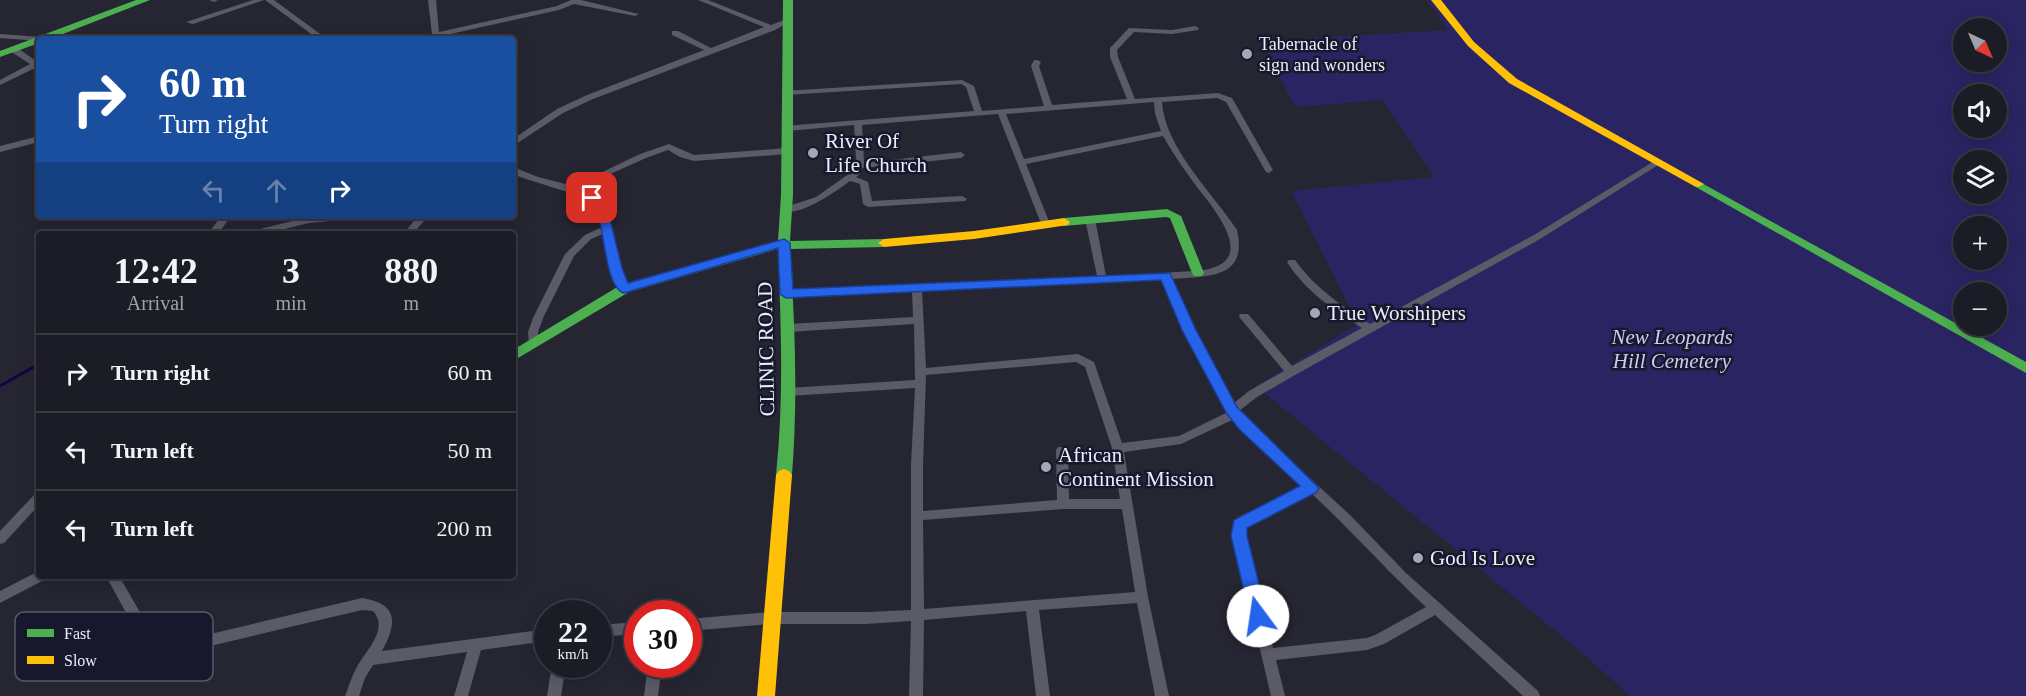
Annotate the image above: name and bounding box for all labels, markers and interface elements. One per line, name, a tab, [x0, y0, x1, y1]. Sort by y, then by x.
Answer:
north arrow	[1953, 18, 2007, 72]
map controls	[1953, 18, 2007, 336]
place label: Tabernacle of sign and wonders	[1259, 34, 1385, 75]
marker: Tabernacle of sign and wonders	[1240, 47, 1254, 61]
icon: right	[60, 60, 138, 138]
text: 60 m	[159, 60, 247, 106]
button: sound	[1953, 84, 2007, 138]
text: Turn right	[159, 109, 268, 139]
place label: River Of Life Church	[825, 129, 928, 177]
marker: River Of Life Church	[806, 146, 820, 160]
button: layers	[1953, 150, 2007, 204]
pin	[566, 172, 617, 223]
icon: left	[197, 174, 230, 207]
icon: ahead	[260, 174, 293, 207]
icon: right	[323, 174, 356, 207]
icon: arrive	[575, 181, 608, 214]
button: +	[1953, 216, 2007, 270]
text: 12:42	[114, 251, 198, 291]
text: 3	[282, 251, 300, 291]
text: 880	[384, 251, 438, 291]
street label: CLINIC ROAD	[753, 281, 779, 417]
button: −	[1953, 282, 2007, 336]
text: Arrival	[127, 292, 185, 314]
text: min	[275, 292, 307, 314]
text: m	[404, 292, 419, 314]
place label: True Worshipers	[1327, 301, 1466, 325]
marker: True Worshipers	[1308, 306, 1322, 320]
park label: New Leopards Hill Cemetery	[1610, 325, 1733, 373]
icon: right	[60, 357, 93, 390]
text: Turn right	[111, 360, 210, 385]
text: 60 m	[447, 360, 492, 385]
icon: left	[60, 435, 93, 468]
text: Turn left	[111, 438, 194, 463]
text: 50 m	[447, 438, 492, 463]
place label: African Continent Mission	[1058, 443, 1214, 491]
marker: African Continent Mission	[1039, 460, 1053, 474]
icon: left	[60, 513, 93, 546]
text: Turn left	[111, 516, 194, 541]
text: 200 m	[436, 516, 492, 541]
place label: God Is Love	[1430, 546, 1535, 570]
marker: God Is Love	[1411, 551, 1425, 565]
position arrow	[1226, 584, 1290, 648]
speed limit sign: 30	[624, 600, 702, 678]
legend	[15, 612, 213, 681]
text: 22	[558, 615, 588, 648]
text: Fast	[64, 625, 91, 642]
text: km/h	[558, 646, 588, 662]
text: Slow	[64, 652, 97, 669]

